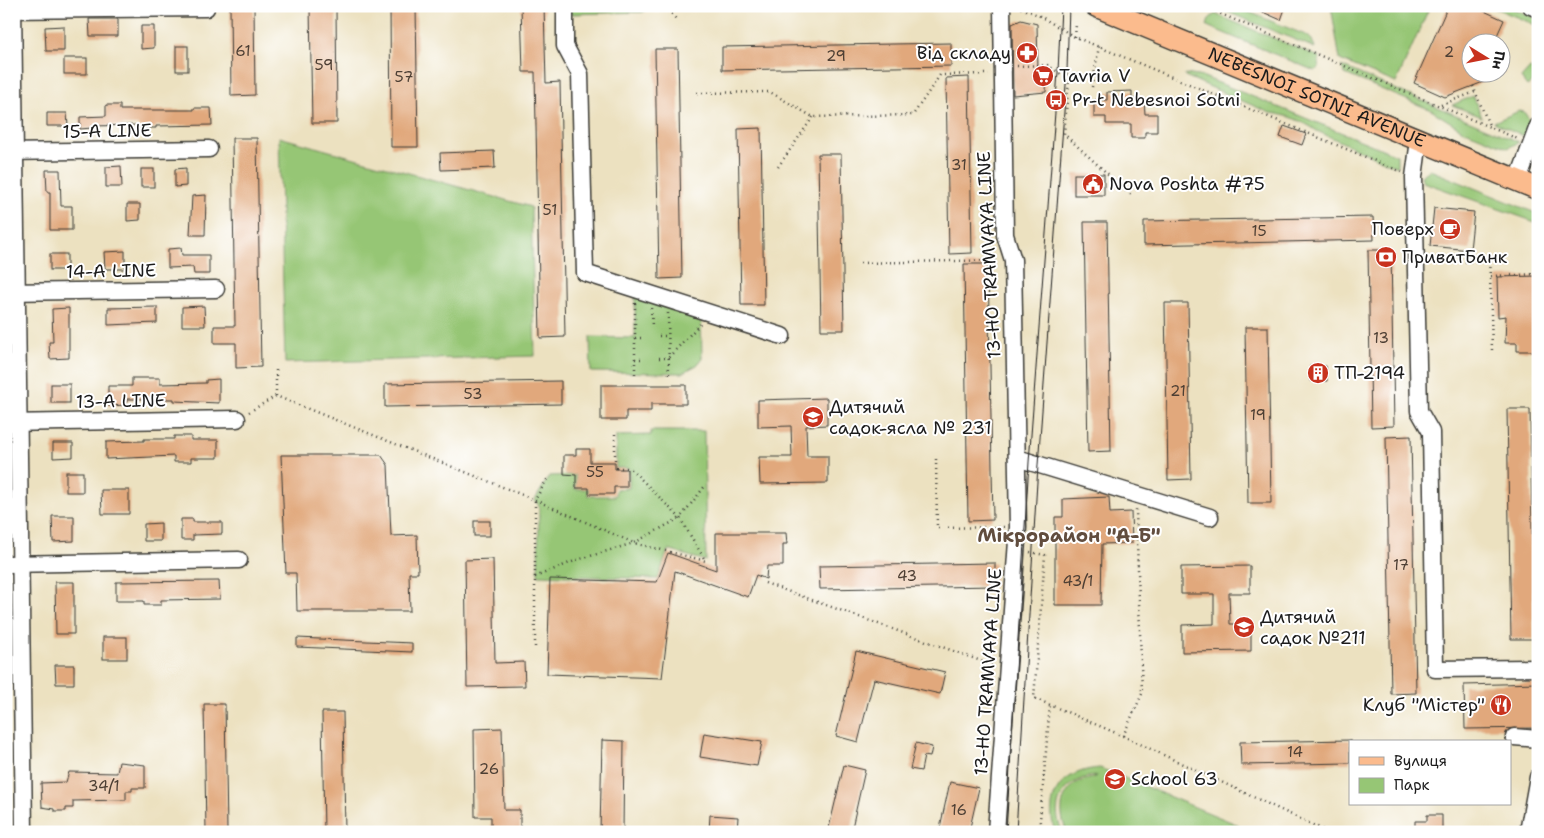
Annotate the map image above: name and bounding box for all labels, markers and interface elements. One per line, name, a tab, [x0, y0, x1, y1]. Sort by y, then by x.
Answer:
north arrow	[1462, 32, 1512, 82]
house number: 61	[235, 41, 251, 61]
place label: Від складу	[917, 41, 1011, 65]
pharmacy icon: Від складу	[1015, 41, 1039, 65]
street label: NEBESNOI SOTNI AVENUE	[1204, 42, 1429, 153]
house number: 2	[1444, 42, 1454, 62]
house number: 29	[826, 46, 846, 66]
text: Пн	[1488, 50, 1509, 71]
house number: 59	[315, 55, 333, 75]
supermarket icon: Tavria V	[1031, 64, 1055, 88]
place label: Tavria V	[1059, 64, 1130, 88]
house number: 57	[395, 67, 413, 87]
bus stop icon: Pr-t Nebesnoi Sotni	[1044, 88, 1068, 112]
place label: Pr-t Nebesnoi Sotni	[1072, 88, 1240, 112]
street label: 15-A LINE	[62, 118, 152, 144]
street label: 13-HO TRAMVAYA LINE	[972, 151, 1006, 359]
house number: 31	[951, 155, 967, 175]
public building icon: Nova Poshta #75	[1081, 172, 1105, 196]
place label: Nova Poshta #75	[1109, 172, 1265, 196]
house number: 51	[543, 200, 557, 220]
place label: Поверх	[1372, 217, 1434, 241]
cafe icon: Поверх	[1438, 217, 1462, 241]
house number: 15	[1251, 221, 1267, 241]
bank icon: ПриватБанк	[1374, 245, 1398, 269]
place label: ПриватБанк	[1402, 245, 1508, 269]
street label: 14-A LINE	[66, 258, 156, 284]
house number: 13	[1373, 328, 1389, 348]
building icon: ТП-2194	[1306, 361, 1330, 385]
place label: ТП-2194	[1334, 361, 1405, 385]
house number: 21	[1170, 381, 1186, 401]
house number: 53	[464, 384, 483, 404]
street label: 13-A LINE	[76, 388, 166, 414]
place label: Дитячий садок-ясла № 231	[829, 395, 992, 440]
school or university icon: Дитячий садок-ясла № 231	[801, 405, 825, 429]
house number: 19	[1250, 405, 1266, 425]
house number: 55	[586, 462, 604, 482]
district label: Мікрорайон "А-Б"	[977, 523, 1161, 548]
house number: 17	[1393, 555, 1409, 575]
house number: 43	[897, 566, 917, 586]
street label: 13-HO TRAMVAYA LINE	[969, 567, 1007, 777]
house number: 43/1	[1062, 571, 1094, 591]
place label: Дитячий садок №211	[1260, 605, 1366, 650]
school or university icon: Дитячий садок №211	[1232, 615, 1256, 639]
place label: Клуб "Містер"	[1363, 693, 1485, 717]
restaurant icon: Клуб "Містер"	[1489, 693, 1513, 717]
legend	[1349, 740, 1512, 806]
house number: 14	[1287, 742, 1303, 762]
text: Вулиця	[1394, 751, 1447, 771]
house number: 26	[479, 759, 499, 779]
school or university icon: School 63	[1103, 767, 1127, 791]
place label: School 63	[1131, 767, 1218, 791]
text: Парк	[1394, 775, 1430, 795]
house number: 34/1	[88, 776, 120, 796]
house number: 16	[951, 800, 967, 820]

